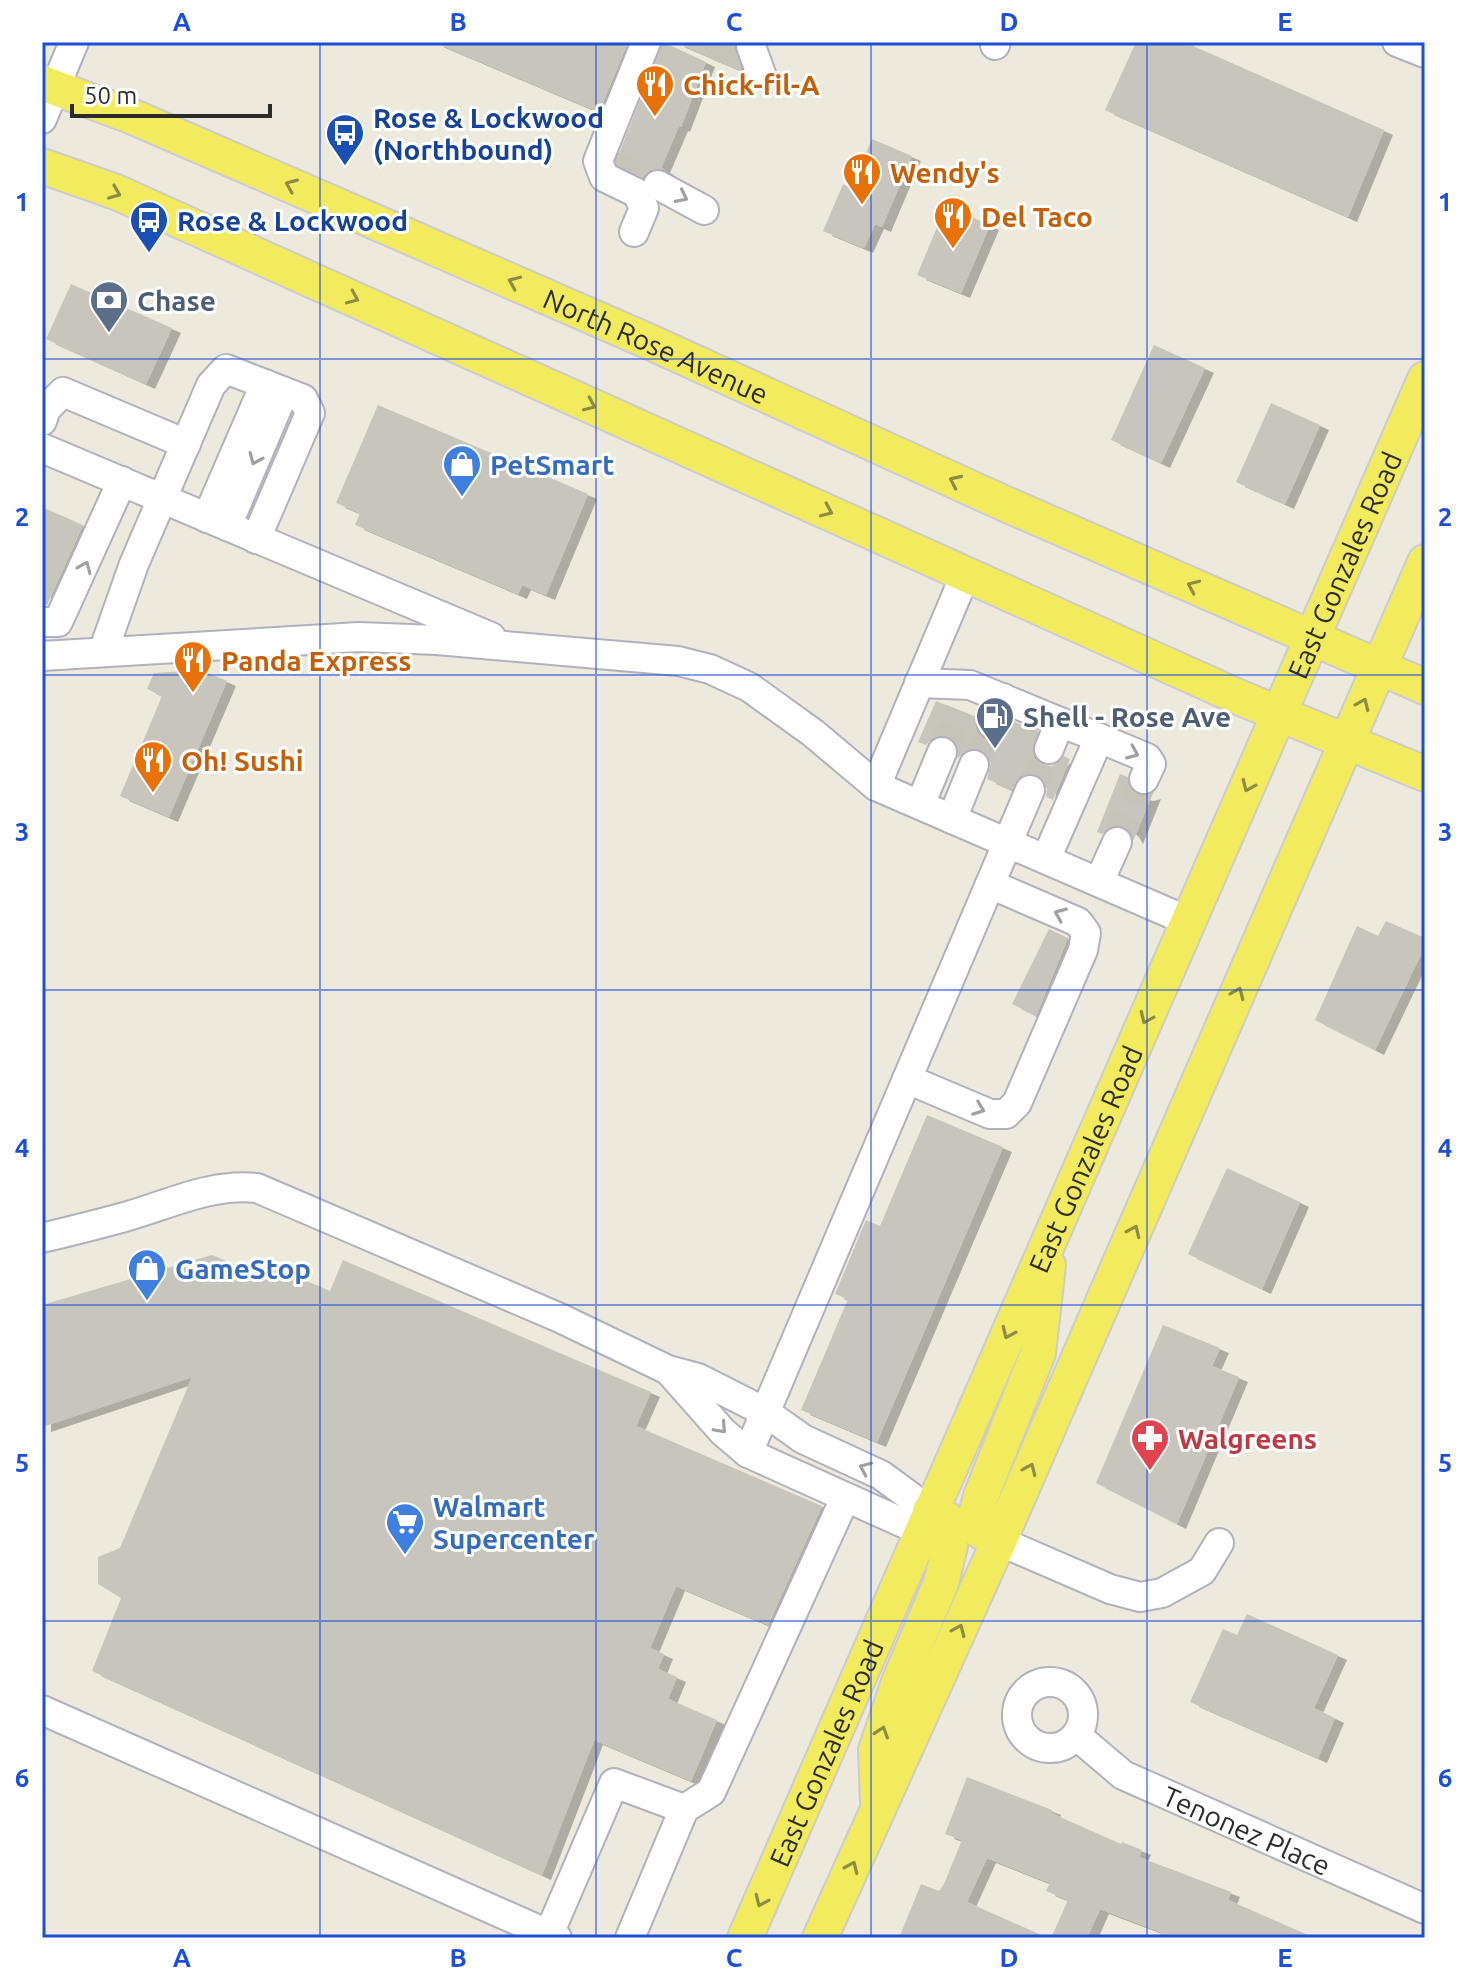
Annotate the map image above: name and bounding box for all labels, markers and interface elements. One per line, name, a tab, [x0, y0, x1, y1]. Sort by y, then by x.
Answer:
text: A	[173, 7, 192, 36]
text: B	[449, 7, 467, 36]
text: C	[726, 7, 743, 36]
text: D	[1000, 7, 1018, 36]
text: E	[1277, 7, 1293, 36]
restaurant icon: Chick-fil-A	[634, 63, 676, 118]
scale bar	[72, 68, 270, 118]
place label: Chick-fil-A	[683, 69, 820, 100]
text: 50 m	[84, 82, 137, 109]
place label: Rose & Lockwood (Northbound)	[373, 102, 604, 166]
bus stop icon: Rose & Lockwood (Northbound)	[324, 112, 366, 167]
restaurant icon: Wendy's	[841, 151, 883, 206]
place label: Wendy's	[890, 157, 1000, 188]
one-way arrow	[285, 179, 300, 195]
one-way arrow	[107, 183, 121, 199]
text: 1	[15, 187, 29, 216]
one-way arrow	[673, 187, 688, 202]
text: 1	[1438, 187, 1452, 216]
restaurant icon: Del Taco	[932, 195, 974, 250]
bus stop icon: Rose & Lockwood	[128, 199, 170, 254]
place label: Del Taco	[981, 201, 1093, 232]
place label: Rose & Lockwood	[177, 205, 408, 236]
one-way arrow	[508, 276, 522, 292]
bank icon: Chase	[88, 279, 130, 334]
street label: North Rose Avenue	[539, 282, 773, 409]
place label: Chase	[137, 285, 216, 316]
one-way arrow	[345, 289, 359, 305]
one-way arrow	[582, 395, 596, 411]
shop icon: PetSmart	[441, 443, 483, 498]
street label: East Gonzales Road	[1281, 447, 1407, 683]
place label: PetSmart	[490, 449, 614, 480]
one-way arrow	[249, 451, 265, 465]
one-way arrow	[949, 475, 963, 491]
one-way arrow	[819, 501, 834, 517]
text: 2	[15, 502, 29, 531]
text: 2	[1438, 502, 1452, 531]
one-way arrow	[75, 561, 91, 575]
one-way arrow	[1187, 580, 1201, 596]
restaurant icon: Panda Express	[172, 639, 214, 694]
place label: Panda Express	[221, 645, 411, 676]
fuel station icon: Shell - Rose Ave	[974, 695, 1016, 750]
one-way arrow	[1354, 698, 1370, 712]
place label: Shell - Rose Ave	[1023, 701, 1231, 732]
restaurant icon: Oh! Sushi	[132, 739, 174, 794]
one-way arrow	[1125, 743, 1139, 759]
place label: Oh! Sushi	[181, 745, 304, 776]
one-way arrow	[1242, 778, 1258, 793]
text: 3	[15, 817, 29, 846]
text: 3	[1438, 817, 1452, 846]
one-way arrow	[1054, 908, 1068, 924]
one-way arrow	[1229, 987, 1245, 1001]
one-way arrow	[1139, 1010, 1155, 1024]
street label: East Gonzales Road	[1022, 1041, 1148, 1277]
one-way arrow	[971, 1099, 985, 1116]
text: 4	[15, 1133, 29, 1162]
text: 4	[1438, 1133, 1452, 1162]
one-way arrow	[1125, 1225, 1141, 1239]
shop icon: GameStop	[126, 1247, 168, 1302]
place label: GameStop	[175, 1253, 311, 1284]
one-way arrow	[1002, 1325, 1018, 1339]
pharmacy icon: Walgreens	[1129, 1417, 1171, 1472]
one-way arrow	[711, 1418, 725, 1433]
place label: Walgreens	[1178, 1423, 1317, 1454]
text: 5	[15, 1448, 29, 1477]
text: 5	[1438, 1448, 1452, 1477]
one-way arrow	[859, 1462, 874, 1478]
one-way arrow	[1020, 1463, 1036, 1478]
place label: Walmart Supercenter	[433, 1491, 595, 1554]
supermarket icon: Walmart Supercenter	[384, 1501, 426, 1556]
one-way arrow	[949, 1623, 965, 1638]
street label: East Gonzales Road	[763, 1635, 889, 1871]
one-way arrow	[872, 1726, 888, 1740]
text: 6	[15, 1763, 29, 1792]
text: 6	[1438, 1763, 1452, 1792]
street label: Tenonez Place	[1159, 1779, 1336, 1881]
one-way arrow	[842, 1861, 858, 1875]
one-way arrow	[755, 1893, 771, 1907]
text: A	[173, 1943, 192, 1972]
text: B	[449, 1943, 467, 1972]
text: C	[726, 1943, 743, 1972]
text: D	[1000, 1943, 1018, 1972]
text: E	[1277, 1943, 1293, 1972]

